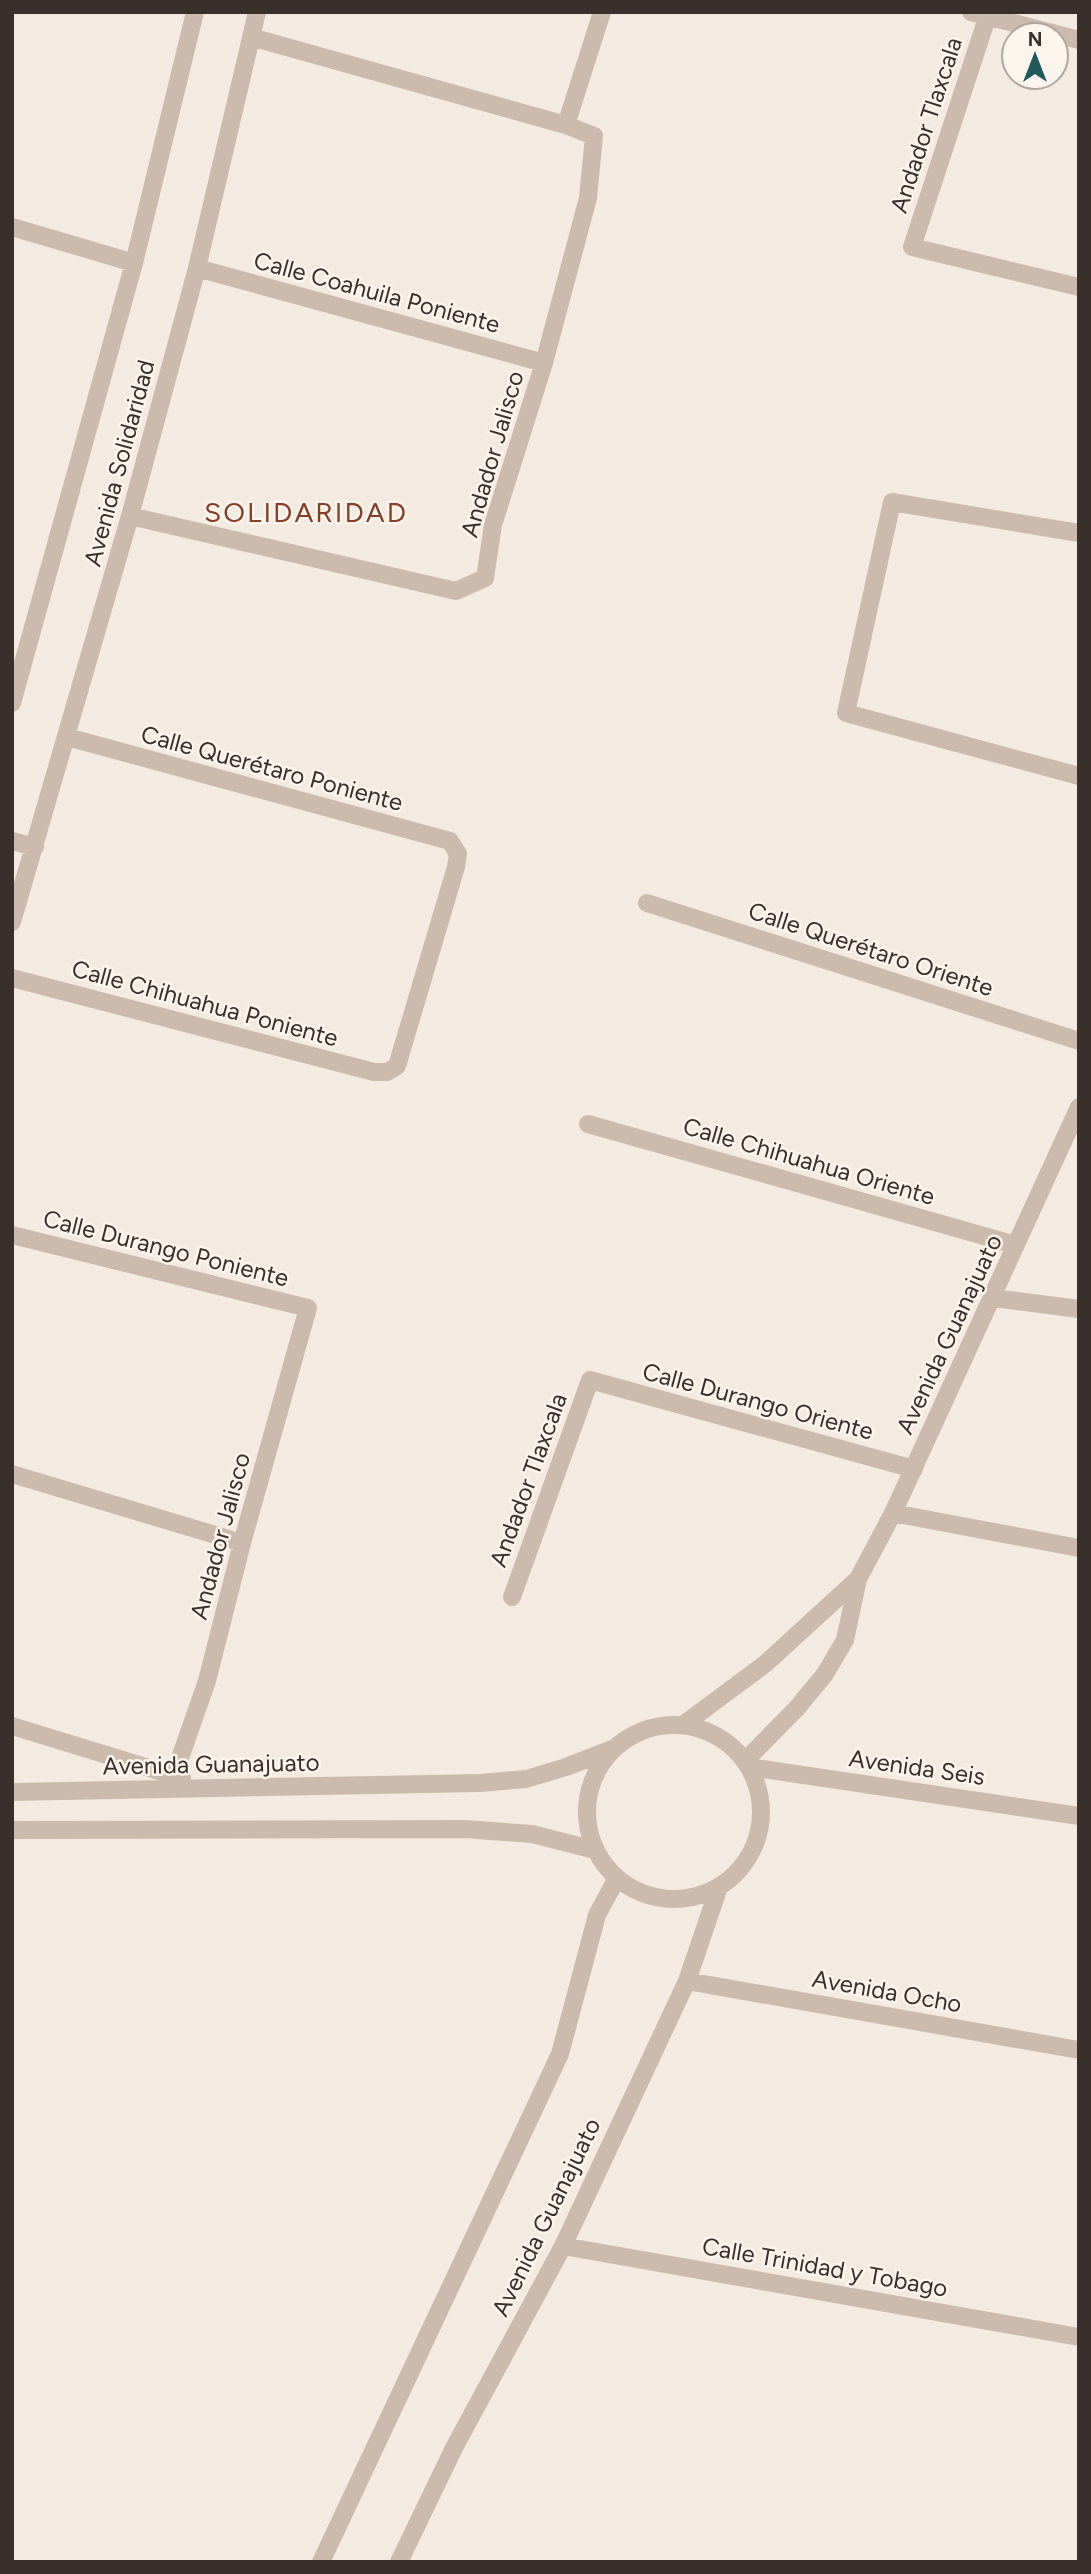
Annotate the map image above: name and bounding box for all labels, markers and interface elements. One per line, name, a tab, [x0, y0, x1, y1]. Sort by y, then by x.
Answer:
north arrow	[1000, 21, 1070, 91]
text: N	[1028, 28, 1042, 51]
street label: Andador Tlaxcala	[884, 34, 968, 216]
street label: Calle Coahuila Poniente	[251, 245, 503, 339]
street label: Avenida Solidaridad	[78, 357, 160, 569]
street label: Andador Jalisco	[454, 368, 530, 540]
district label: SOLIDARIDAD	[204, 495, 408, 529]
street label: Calle Querétaro Poniente	[138, 719, 406, 817]
street label: Calle Querétaro Oriente	[745, 896, 997, 1002]
street label: Calle Chihuahua Poniente	[69, 953, 341, 1053]
street label: Calle Chihuahua Oriente	[680, 1111, 938, 1211]
street label: Calle Durango Poniente	[40, 1203, 292, 1293]
street label: Avenida Guanajuato	[890, 1230, 1008, 1438]
street label: Calle Durango Oriente	[639, 1356, 877, 1446]
street label: Andador Tlaxcala	[483, 1389, 573, 1571]
street label: Andador Jalisco	[184, 1449, 256, 1623]
street label: Avenida Seis	[847, 1743, 987, 1791]
street label: Avenida Guanajuato	[102, 1748, 320, 1780]
street label: Avenida Ocho	[810, 1964, 964, 2018]
street label: Avenida Guanajuato	[485, 2113, 607, 2321]
street label: Calle Trinidad y Tobago	[700, 2231, 950, 2303]

